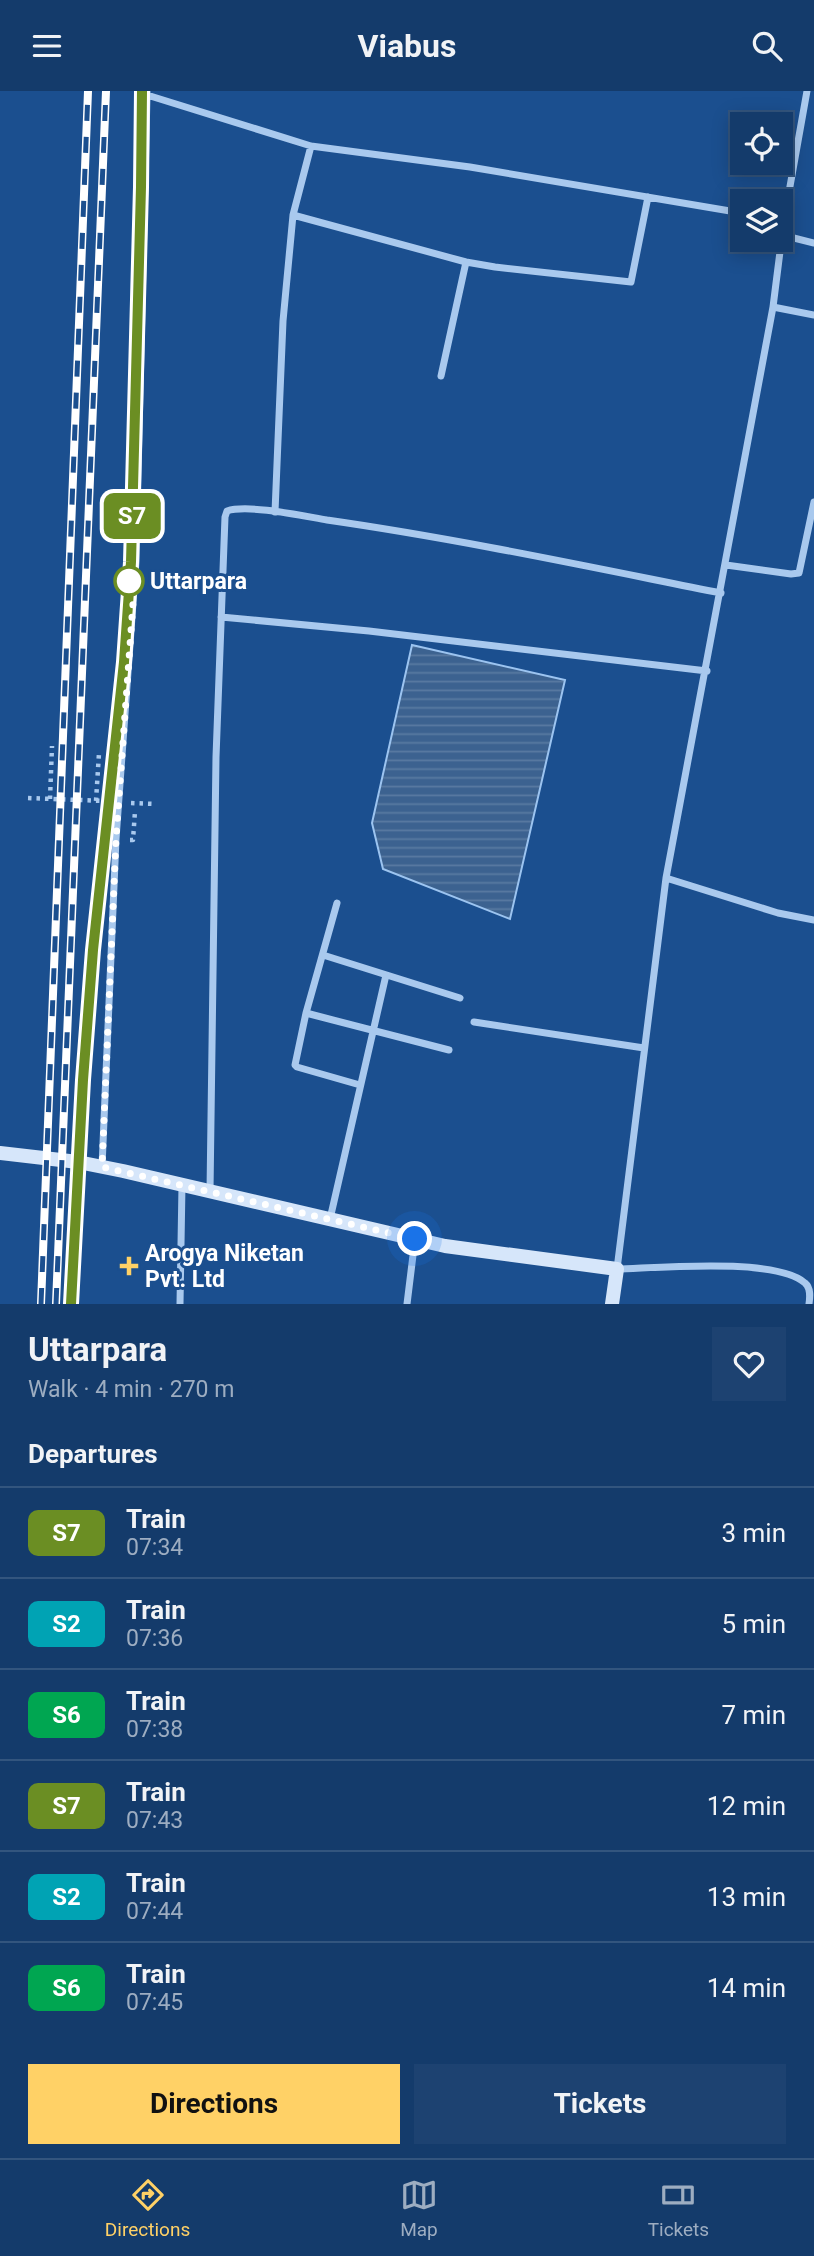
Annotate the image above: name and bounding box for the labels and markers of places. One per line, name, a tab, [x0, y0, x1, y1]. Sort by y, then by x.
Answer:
marker: Uttarpara	[114, 566, 144, 596]
place label: Uttarpara	[150, 568, 247, 595]
place label: Arogya Niketan Pvt. Ltd	[145, 1240, 304, 1293]
marker: Arogya Niketan Pvt. Ltd	[119, 1256, 139, 1276]

